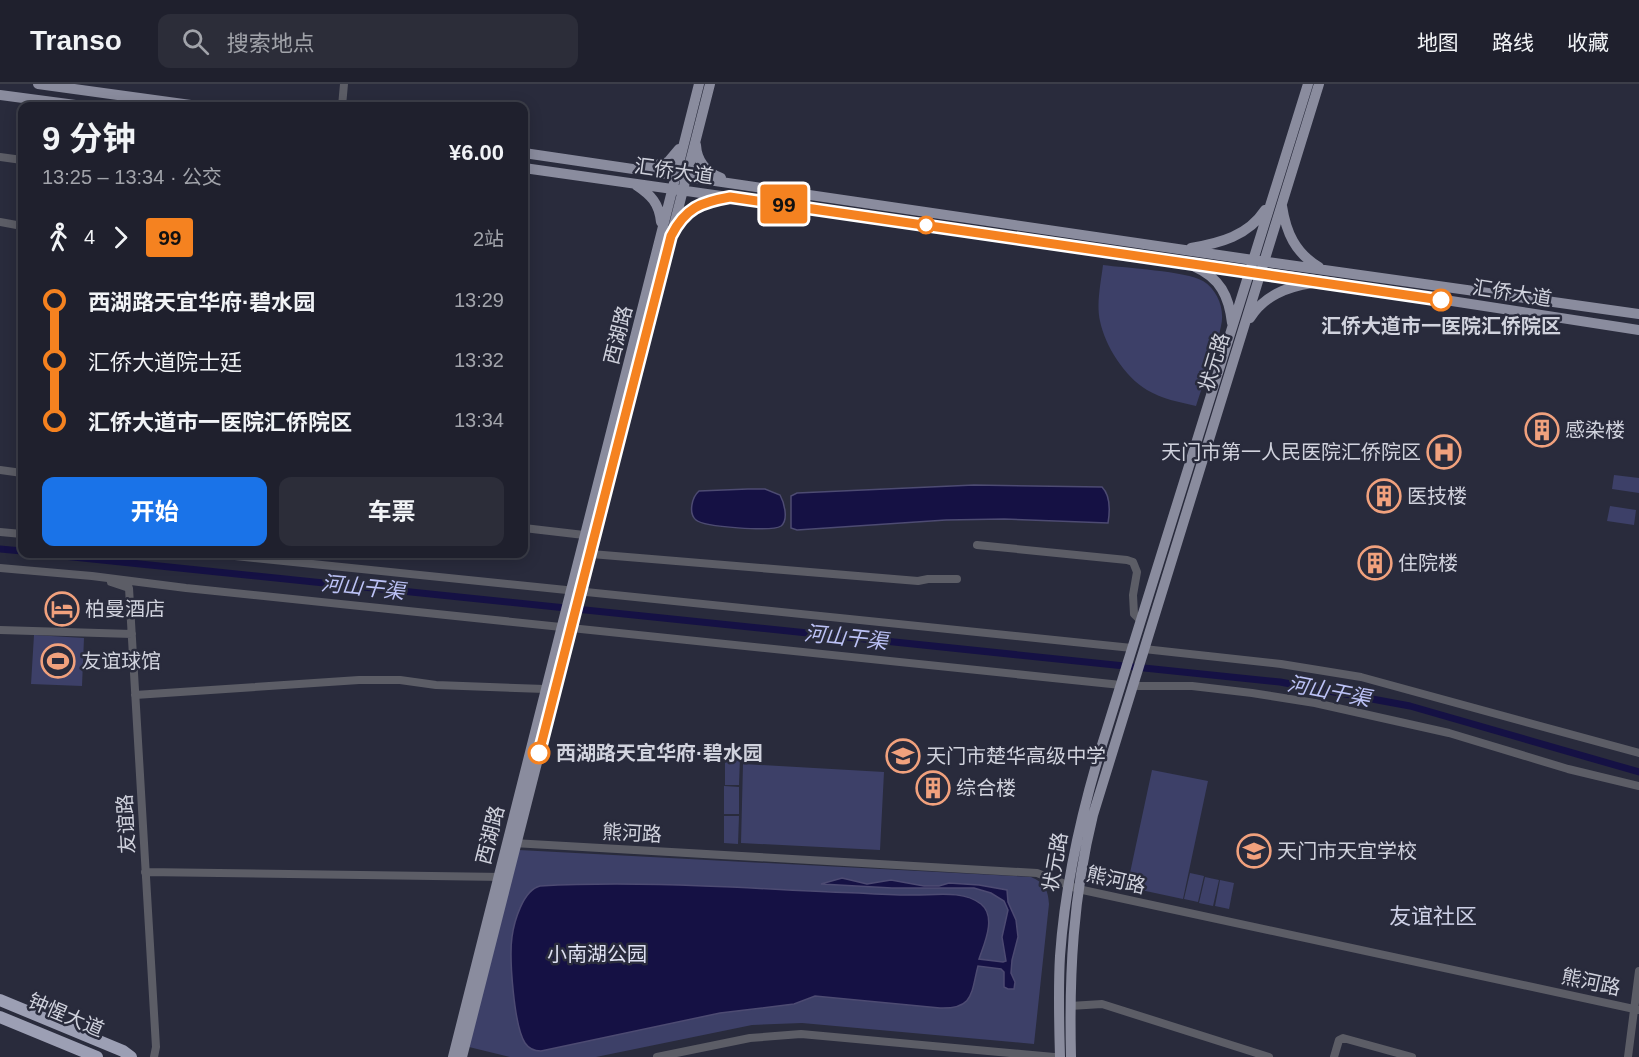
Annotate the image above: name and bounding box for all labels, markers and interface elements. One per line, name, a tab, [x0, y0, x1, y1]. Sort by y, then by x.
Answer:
search box	[158, 14, 578, 68]
text: Transo	[30, 25, 122, 56]
icon: search	[179, 25, 212, 58]
text: 搜索地点	[227, 31, 315, 56]
text: 地图	[1417, 31, 1459, 54]
text: 路线	[1492, 31, 1534, 54]
text: 收藏	[1567, 31, 1609, 54]
text: 9 分钟	[42, 120, 136, 157]
text: ¥6.00	[449, 140, 504, 165]
street label: 汇侨大道	[633, 155, 715, 187]
text: 13:25 – 13:34 · 公交	[42, 166, 222, 188]
line badge: 99	[757, 184, 811, 224]
text: 99	[772, 193, 796, 216]
unlabelled marker	[917, 216, 935, 234]
icon: walk	[42, 221, 75, 254]
icon: forward	[104, 221, 137, 254]
text: 4	[84, 226, 95, 248]
text: 99	[158, 226, 181, 249]
text: 2站	[473, 228, 504, 250]
street label: 汇侨大道	[1471, 276, 1553, 310]
text: 13:29	[454, 289, 504, 311]
marker: 汇侨大道市一医院汇侨院区	[1430, 289, 1452, 311]
text: 西湖路天宜华府·碧水园	[88, 290, 315, 315]
street label: 西湖路	[600, 303, 636, 367]
place label: 汇侨大道市一医院汇侨院区	[1321, 315, 1561, 337]
street label: 状元路	[1195, 330, 1233, 394]
text: 13:32	[454, 349, 504, 371]
text: 汇侨大道院士廷	[88, 350, 242, 375]
text: 13:34	[454, 409, 504, 431]
text: 汇侨大道市一医院汇侨院区	[88, 410, 352, 435]
building icon: 感染楼	[1524, 412, 1560, 448]
place label: 感染楼	[1565, 419, 1625, 441]
hospital icon: 天门市第一人民医院汇侨院区	[1426, 434, 1462, 470]
place label: 天门市第一人民医院汇侨院区	[1161, 441, 1421, 463]
button: 开始	[42, 477, 267, 546]
button: 车票	[279, 477, 504, 546]
building icon: 医技楼	[1366, 478, 1402, 514]
place label: 医技楼	[1407, 485, 1467, 507]
building icon: 住院楼	[1357, 545, 1393, 581]
place label: 住院楼	[1398, 552, 1458, 574]
water label: 河山干渠	[320, 571, 409, 603]
hotel icon: 柏曼酒店	[44, 591, 80, 627]
place label: 柏曼酒店	[85, 598, 165, 620]
water label: 河山干渠	[803, 621, 892, 653]
sports icon: 友谊球馆	[40, 643, 76, 679]
place label: 友谊球馆	[81, 650, 161, 672]
water label: 河山干渠	[1286, 672, 1375, 711]
school or university icon: 天门市楚华高级中学	[885, 738, 921, 774]
marker: 西湖路天宜华府·碧水园	[528, 742, 550, 764]
place label: 西湖路天宜华府·碧水园	[556, 742, 763, 764]
place label: 天门市楚华高级中学	[926, 745, 1106, 767]
building icon: 综合楼	[915, 770, 951, 806]
place label: 综合楼	[956, 777, 1016, 799]
street label: 友谊路	[113, 793, 139, 855]
street label: 西湖路	[472, 803, 508, 867]
street label: 熊河路	[601, 820, 663, 846]
street label: 状元路	[1039, 831, 1071, 893]
school or university icon: 天门市天宜学校	[1236, 833, 1272, 869]
place label: 天门市天宜学校	[1277, 840, 1417, 862]
street label: 熊河路	[1084, 863, 1148, 897]
district label: 友谊社区	[1389, 904, 1477, 929]
park label: 小南湖公园	[547, 943, 647, 965]
street label: 熊河路	[1559, 965, 1623, 999]
street label: 钟惺大道	[25, 989, 107, 1041]

